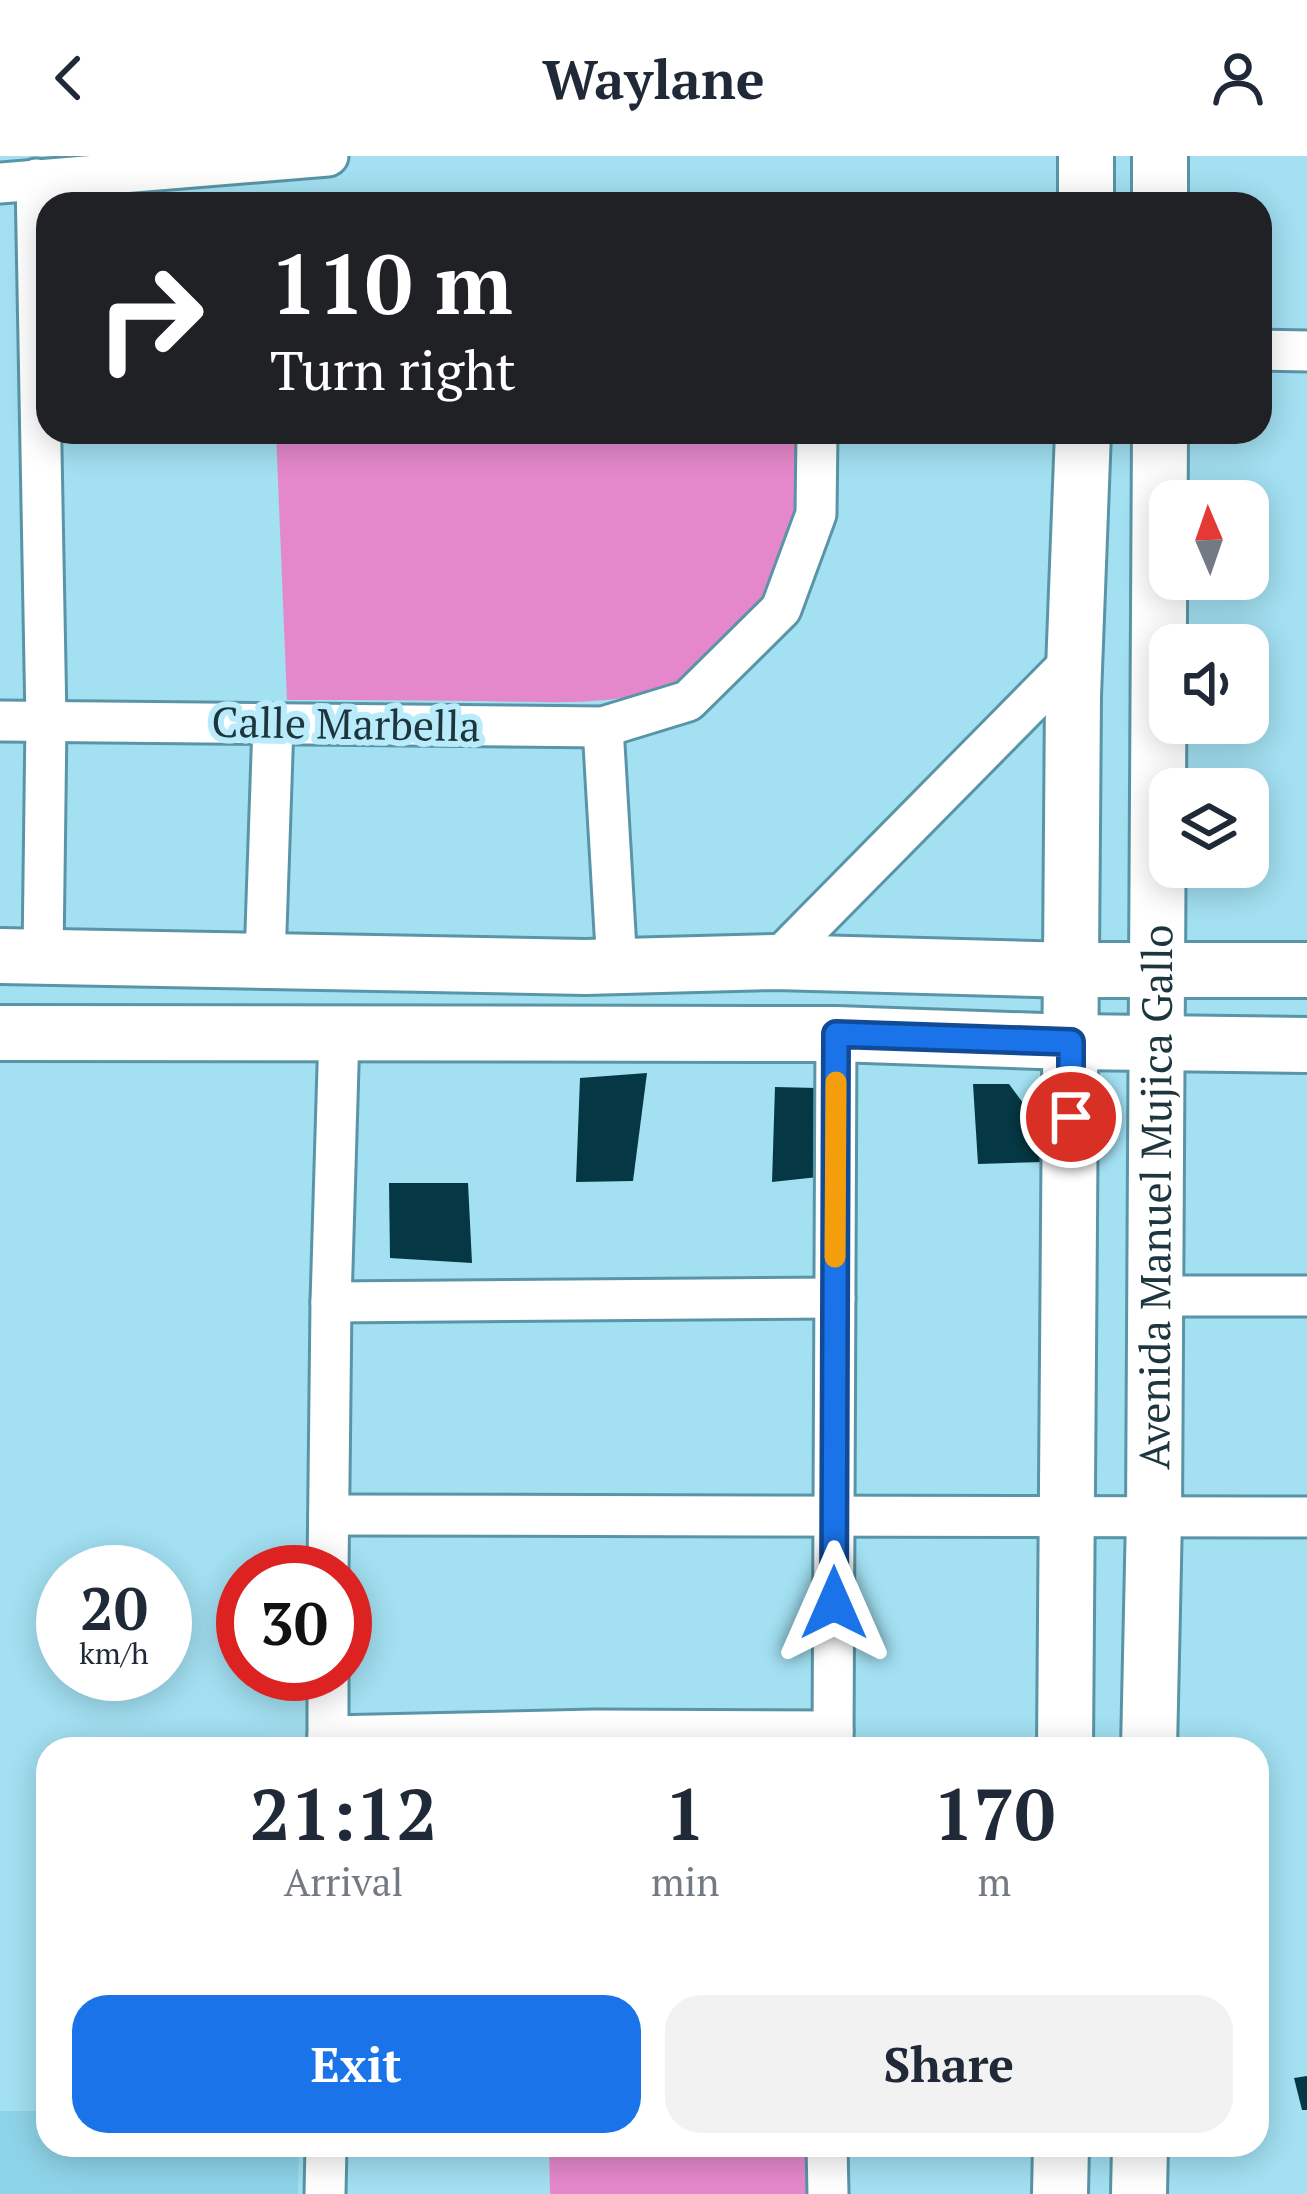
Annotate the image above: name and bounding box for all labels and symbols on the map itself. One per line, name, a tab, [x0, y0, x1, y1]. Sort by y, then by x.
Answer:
north arrow	[1149, 480, 1269, 600]
street label: Calle Marbella	[211, 693, 481, 753]
street label: Avenida Manuel Mujica Gallo	[1125, 924, 1184, 1470]
pin	[1020, 1066, 1122, 1168]
position arrow	[771, 1540, 897, 1666]
speed limit sign: 30	[216, 1545, 372, 1701]

